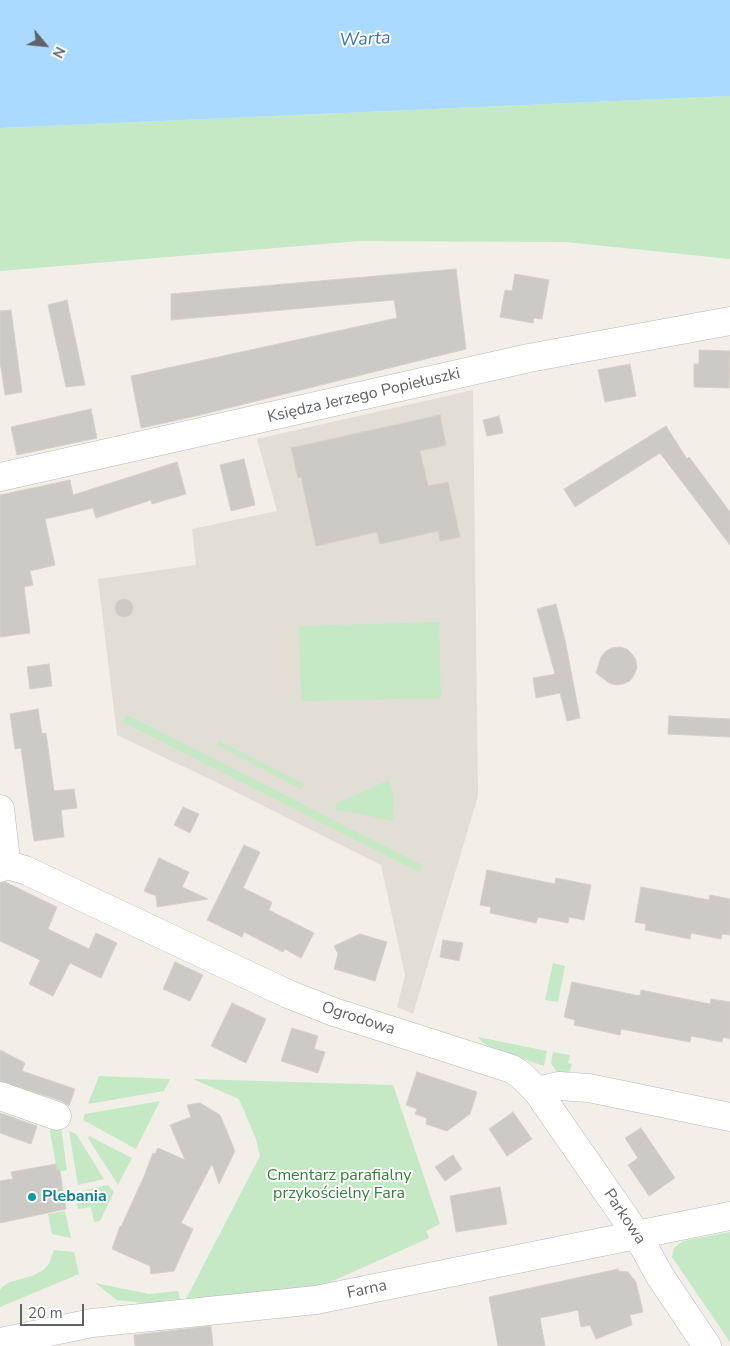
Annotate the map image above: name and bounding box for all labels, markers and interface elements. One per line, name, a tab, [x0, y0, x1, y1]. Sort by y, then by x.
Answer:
north arrow	[20, 20, 70, 70]
water label: Warta	[339, 28, 391, 52]
text: N	[48, 43, 70, 61]
street label: Księdza Jerzego Popiełuszki	[266, 364, 462, 428]
street label: Ogrodowa	[319, 998, 397, 1040]
park label: Cmentarz parafialny przykościelny Fara	[267, 1166, 411, 1204]
street label: Parkowa	[599, 1186, 649, 1248]
place label: Plebania	[42, 1187, 107, 1207]
marker: Plebania	[26, 1191, 38, 1203]
street label: Farna	[345, 1276, 389, 1304]
scale bar	[22, 1294, 86, 1326]
text: 20 m	[28, 1303, 63, 1323]

